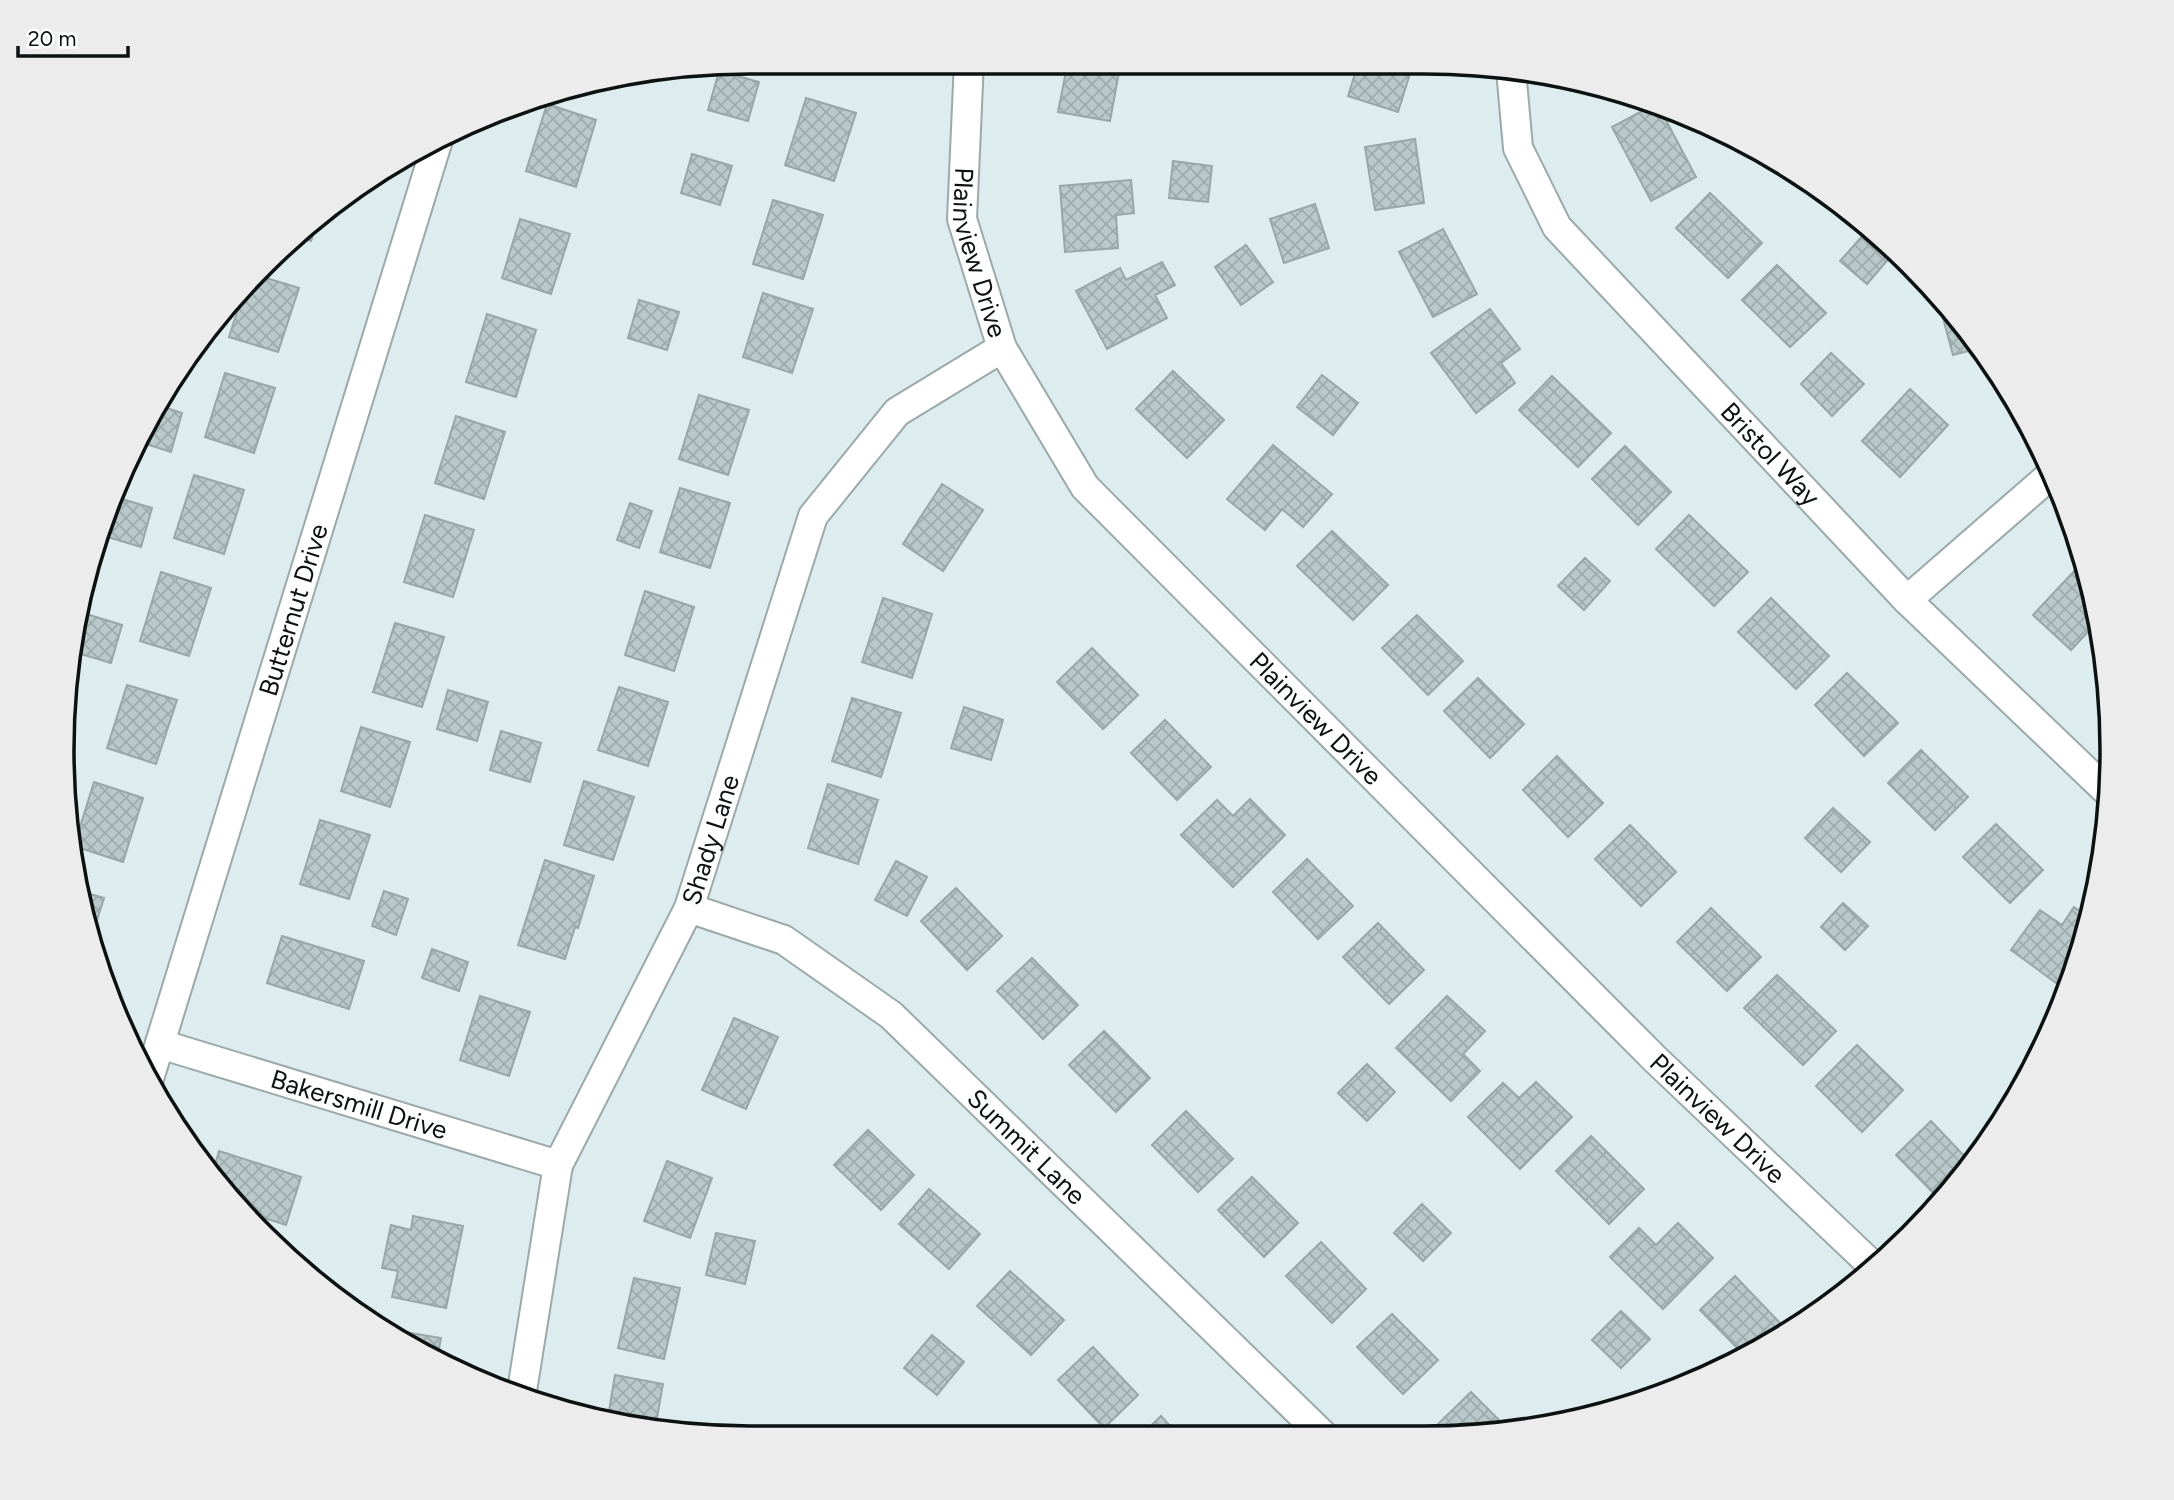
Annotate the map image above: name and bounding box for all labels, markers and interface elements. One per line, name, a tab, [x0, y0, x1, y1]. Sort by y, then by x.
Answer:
scale bar	[18, 14, 128, 58]
text: 20 m	[28, 26, 76, 51]
street label: Plainview Drive	[946, 167, 1014, 341]
street label: Bristol Way	[1714, 396, 1827, 513]
street label: Butternut Drive	[252, 520, 335, 700]
street label: Plainview Drive	[1243, 645, 1389, 792]
street label: Shady Lane	[675, 771, 746, 909]
street label: Plainview Drive	[1643, 1047, 1792, 1190]
street label: Bakersmill Drive	[267, 1063, 451, 1146]
street label: Summit Lane	[961, 1082, 1092, 1211]

